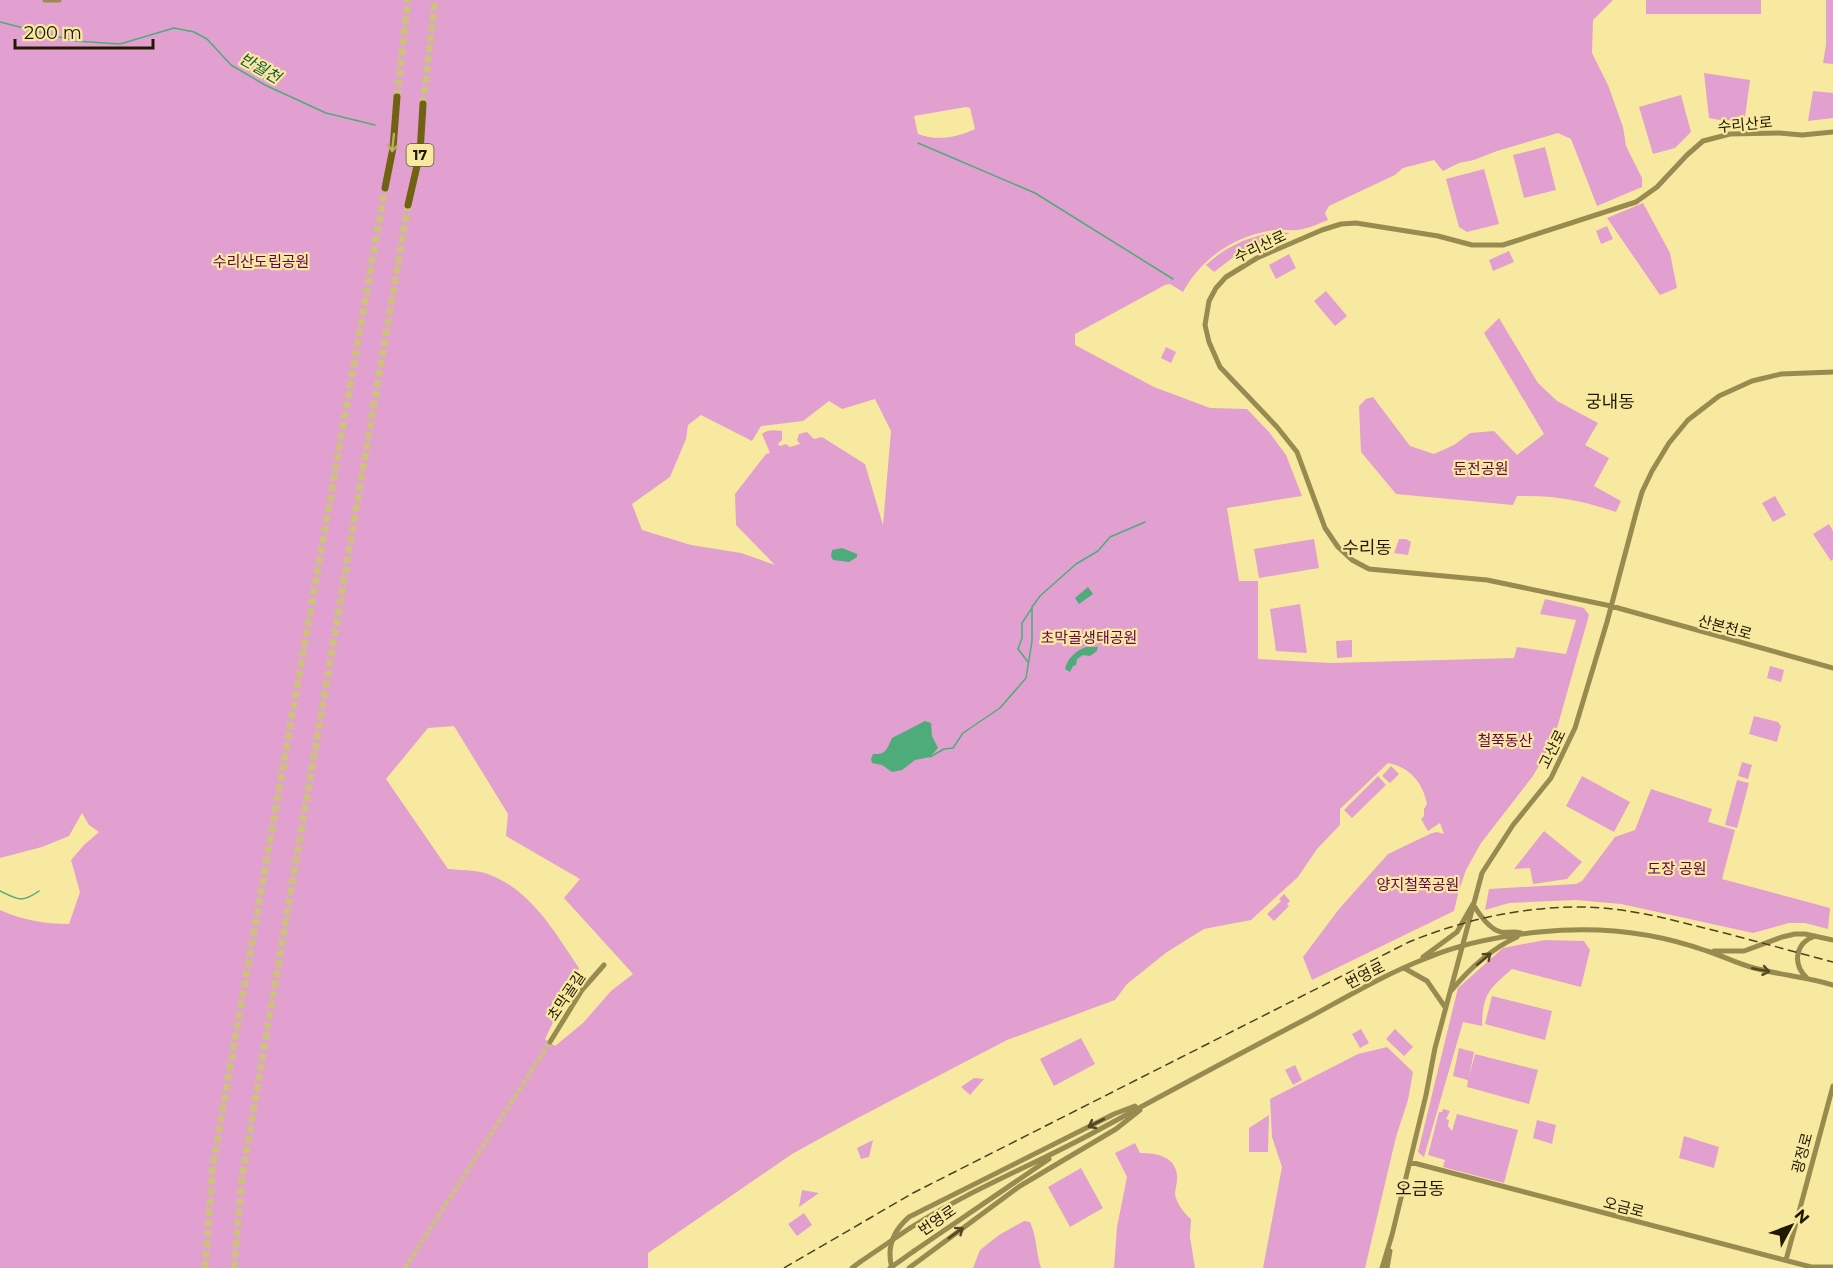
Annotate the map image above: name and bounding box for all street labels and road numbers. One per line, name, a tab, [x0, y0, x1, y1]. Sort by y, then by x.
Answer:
street label: 수리산로	[1717, 112, 1773, 136]
road number: 17	[406, 144, 434, 166]
street label: 수리산로	[1231, 226, 1289, 266]
street label: 산본천로	[1696, 611, 1754, 643]
street label: 고산로	[1534, 726, 1570, 772]
street label: 번영로	[1342, 957, 1388, 993]
street label: 초막골길	[543, 968, 589, 1024]
street label: 광정로	[1787, 1131, 1817, 1175]
street label: 오금로	[1602, 1193, 1646, 1221]
street label: 번영로	[915, 1201, 959, 1239]

